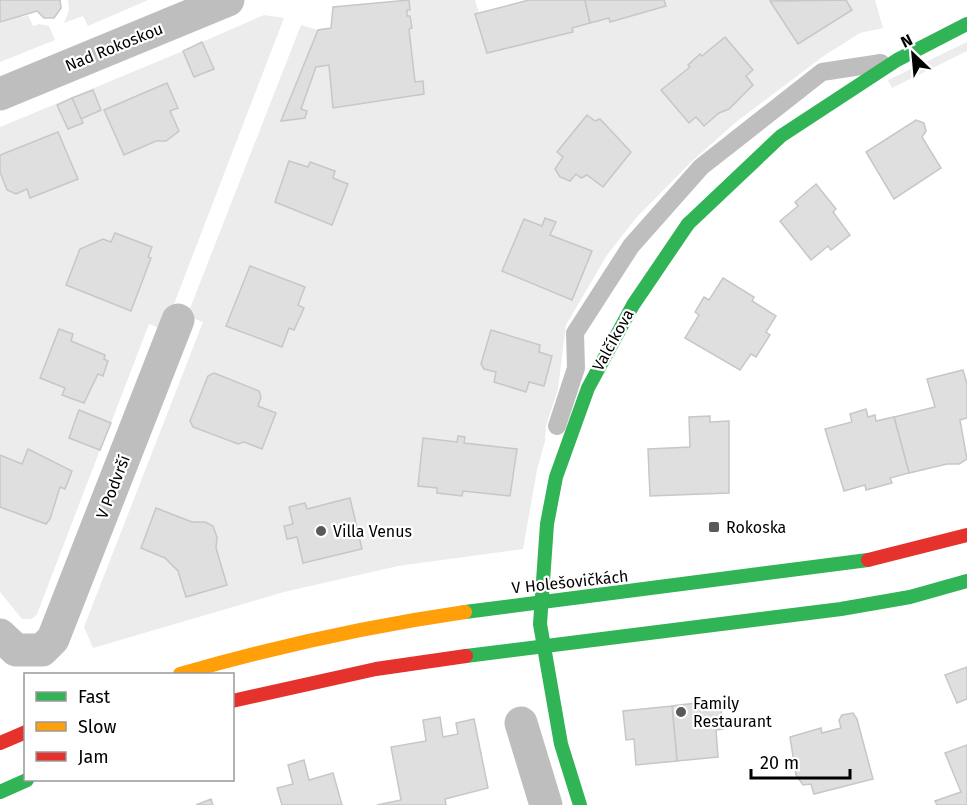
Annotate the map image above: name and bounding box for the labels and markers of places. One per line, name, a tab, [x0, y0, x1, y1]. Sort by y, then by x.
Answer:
place label: Rokoska	[726, 518, 786, 537]
marker: Rokoska	[707, 520, 721, 534]
place label: Villa Venus	[333, 522, 412, 541]
marker: Villa Venus	[314, 524, 328, 538]
place label: Family Restaurant	[693, 694, 772, 731]
marker: Family Restaurant	[674, 705, 688, 719]

